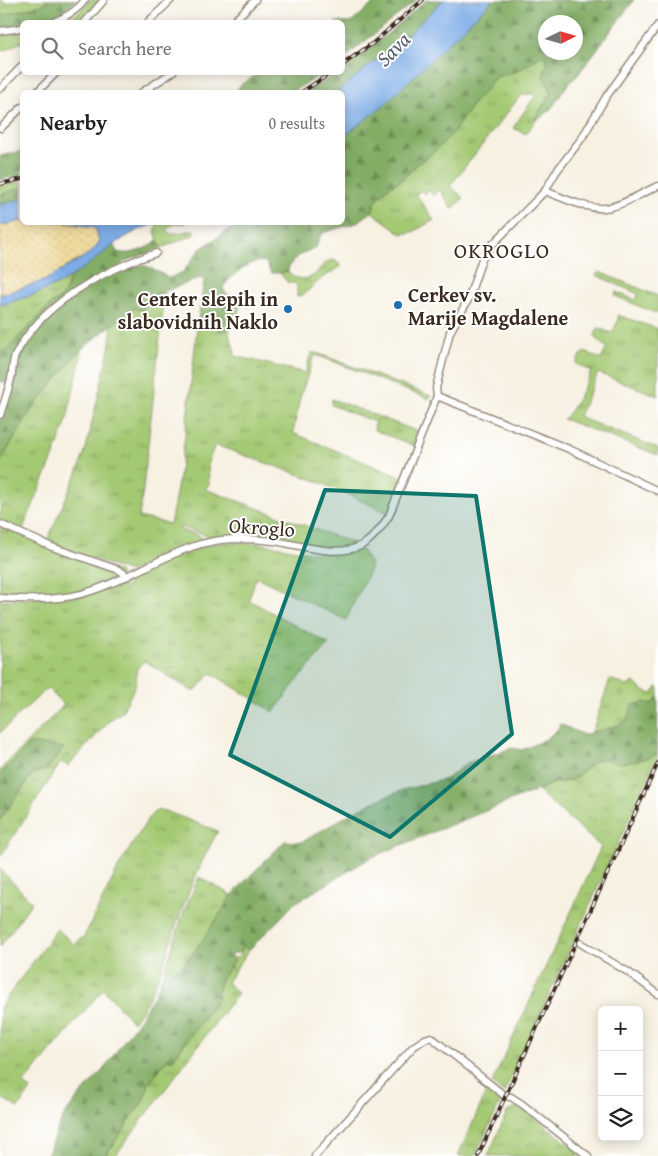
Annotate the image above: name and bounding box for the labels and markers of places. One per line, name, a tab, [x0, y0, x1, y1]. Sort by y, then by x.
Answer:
place label: Cerkev sv. Marije Magdalene	[408, 280, 569, 332]
place label: Center slepih in slabovidnih Naklo	[118, 284, 278, 336]
marker: Cerkev sv. Marije Magdalene	[392, 299, 404, 311]
marker: Center slepih in slabovidnih Naklo	[282, 303, 294, 315]

